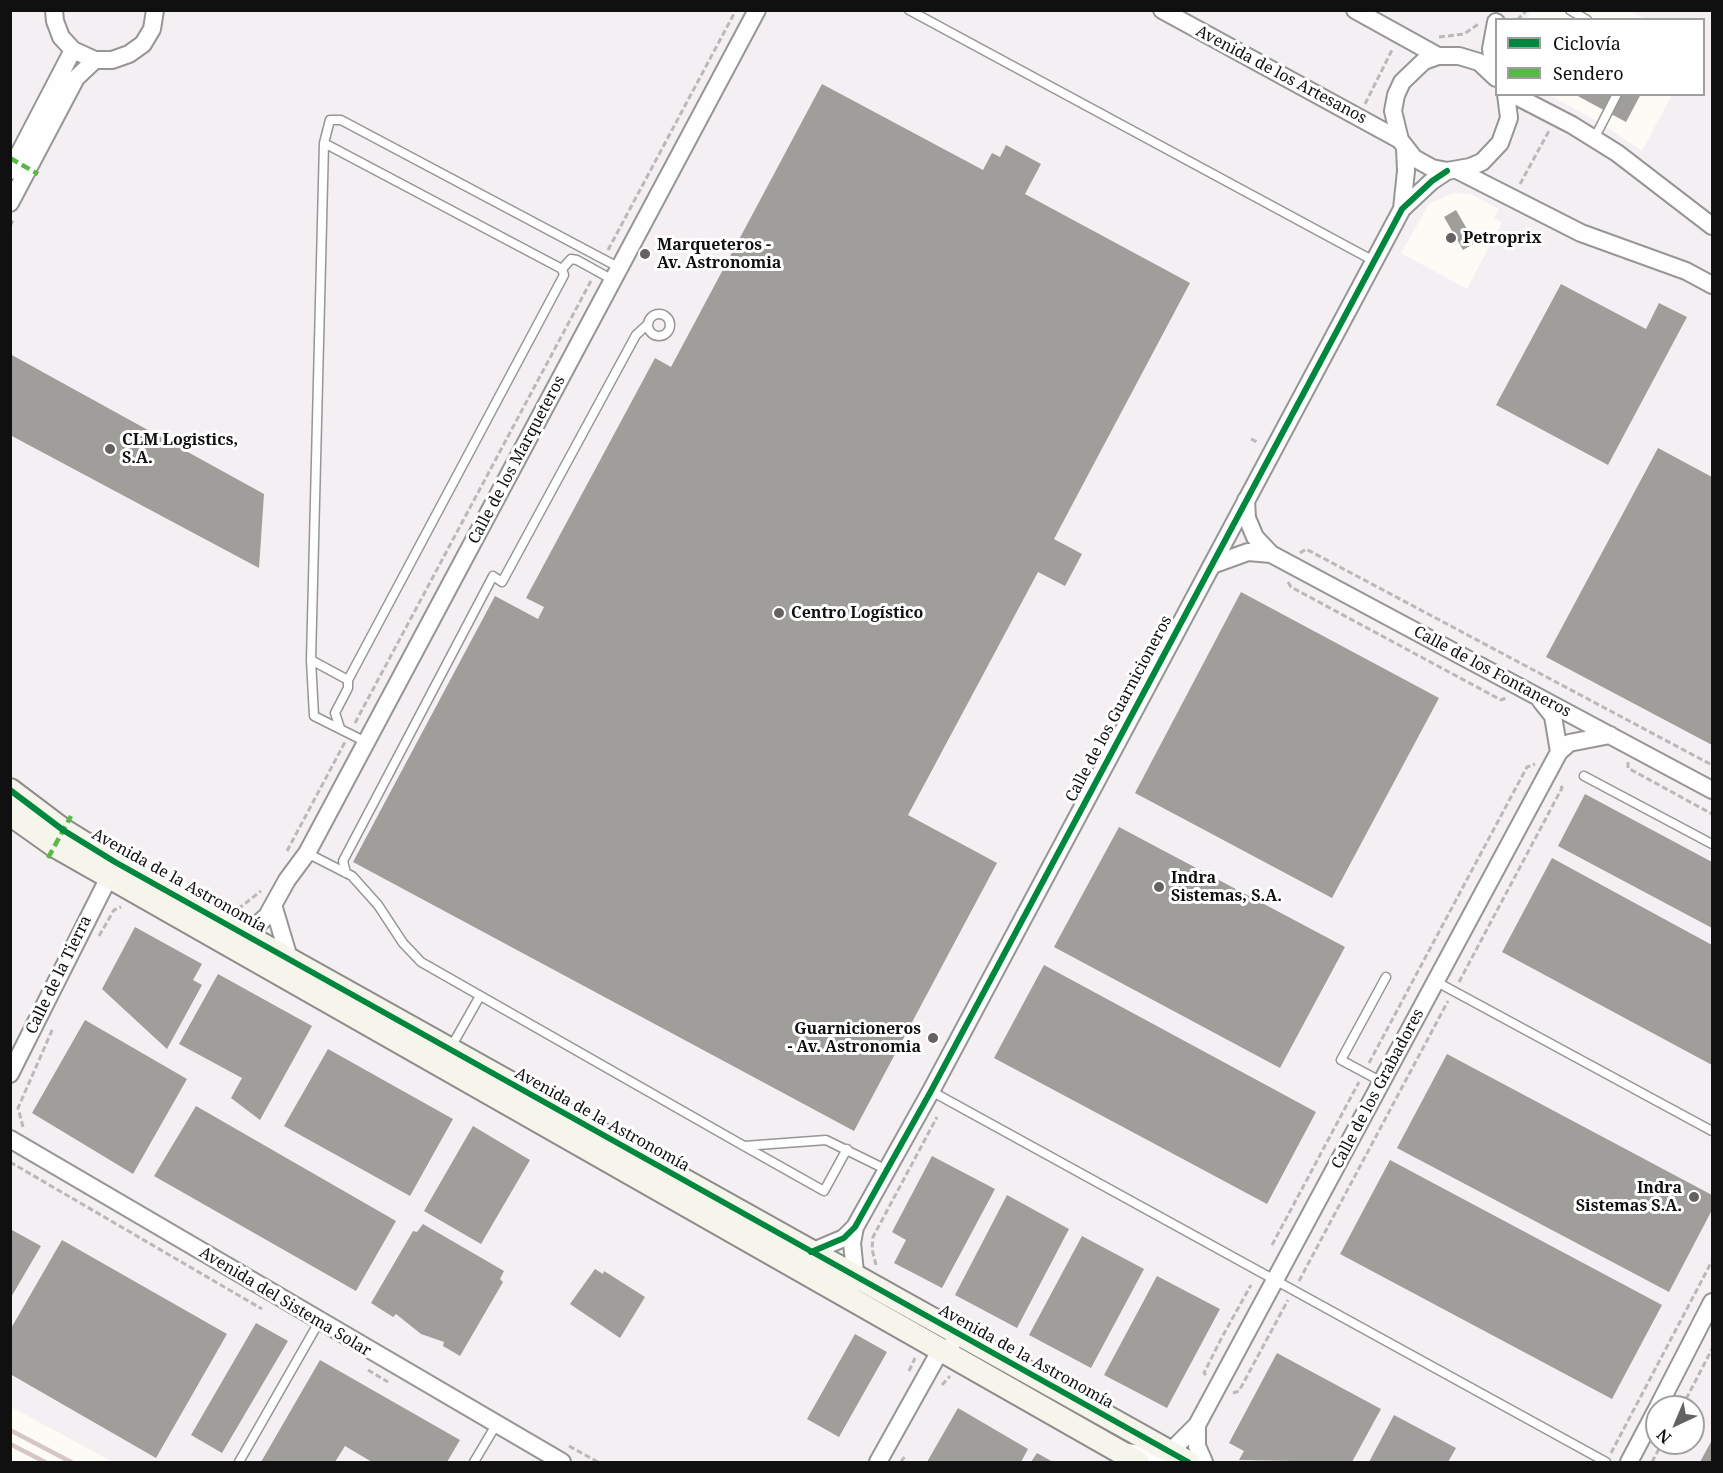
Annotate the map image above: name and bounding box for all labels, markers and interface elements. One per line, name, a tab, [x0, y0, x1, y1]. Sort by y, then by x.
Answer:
legend	[1495, 18, 1705, 96]
street label: Avenida de los Artesanos	[1192, 22, 1370, 128]
text: Ciclovía	[1553, 31, 1621, 55]
text: Sendero	[1553, 61, 1624, 85]
place label: Petroprix	[1463, 228, 1542, 248]
marker: Petroprix	[1444, 231, 1458, 245]
place label: Marqueteros - Av. Astronomia	[657, 235, 781, 273]
marker: Marqueteros - Av. Astronomia	[638, 247, 652, 261]
street label: Calle de los Marqueteros	[464, 373, 570, 547]
place label: CLM Logistics, S.A.	[122, 430, 238, 468]
marker: CLM Logistics, S.A.	[103, 442, 117, 456]
place label: Centro Logístico	[791, 603, 923, 623]
marker: Centro Logístico	[772, 606, 786, 620]
street label: Calle de los Guarnicioneros	[1062, 613, 1176, 805]
street label: Calle de los Fontaneros	[1410, 622, 1574, 722]
street label: Avenida de la Astronomía	[88, 825, 270, 937]
place label: Indra Sistemas, S.A.	[1171, 868, 1282, 906]
marker: Indra Sistemas, S.A.	[1152, 880, 1166, 894]
street label: Calle de la Tierra	[22, 913, 96, 1037]
street label: Calle de los Grabadores	[1328, 1006, 1428, 1172]
place label: Guarnicioneros - Av. Astronomia	[787, 1019, 921, 1057]
marker: Guarnicioneros - Av. Astronomia	[926, 1031, 940, 1045]
street label: Avenida de la Astronomía	[511, 1064, 693, 1176]
place label: Indra Sistemas S.A.	[1576, 1178, 1682, 1216]
marker: Indra Sistemas S.A.	[1687, 1190, 1701, 1204]
street label: Avenida del Sistema Solar	[196, 1243, 374, 1361]
street label: Avenida de la Astronomía	[935, 1301, 1117, 1413]
north arrow	[1645, 1395, 1705, 1455]
text: N	[1652, 1424, 1676, 1449]

